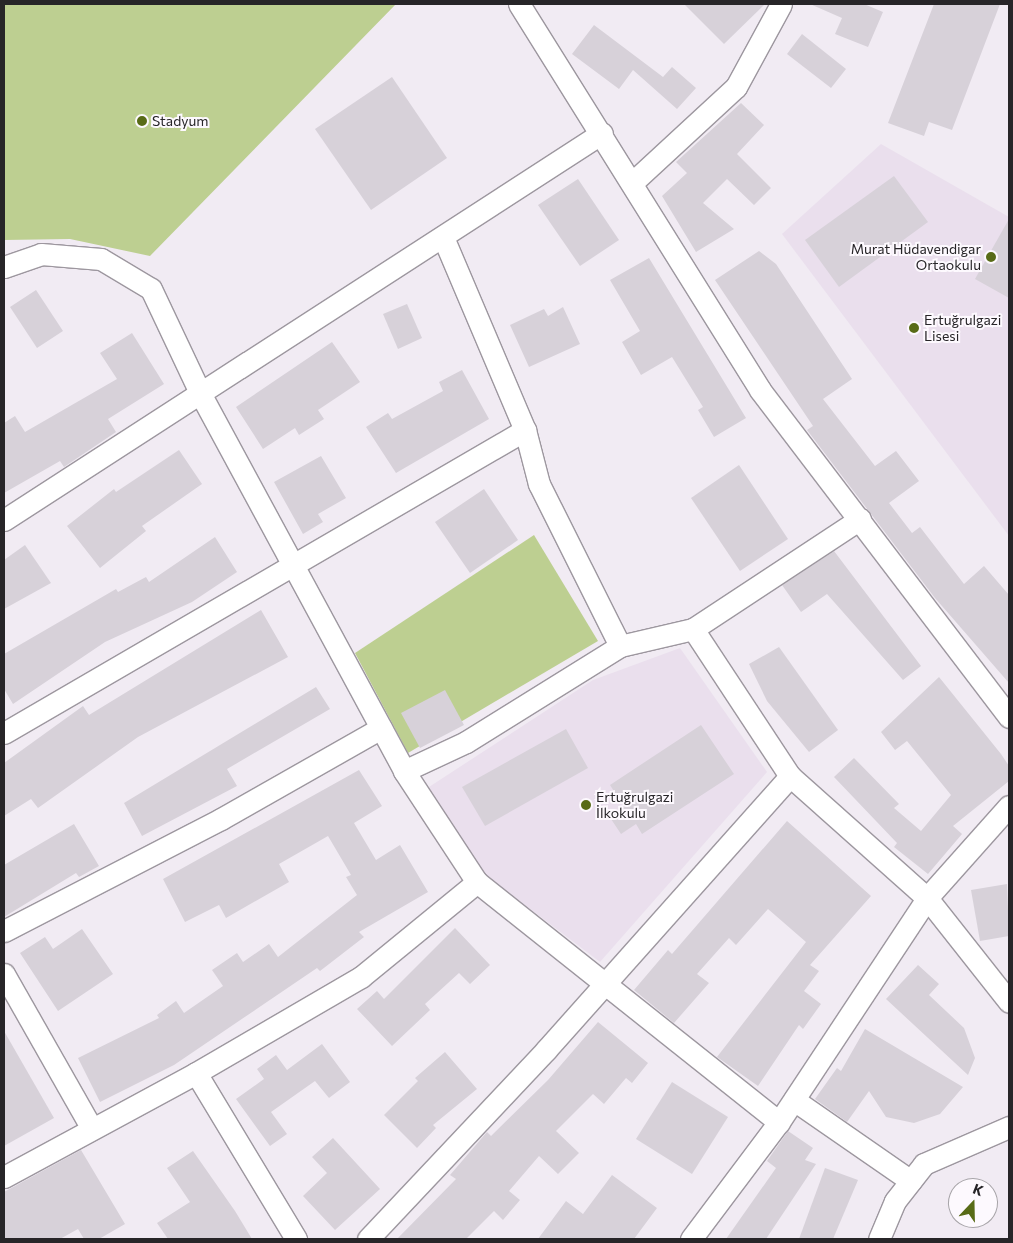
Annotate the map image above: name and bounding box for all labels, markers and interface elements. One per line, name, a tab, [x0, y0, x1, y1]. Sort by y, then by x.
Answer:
place label: Stadyum	[152, 113, 208, 129]
marker: Stadyum	[136, 115, 148, 127]
place label: Murat Hüdavendigar Ortaokulu	[851, 241, 981, 274]
marker: Murat Hüdavendigar Ortaokulu	[985, 251, 997, 263]
place label: Ertuğrulgazi Lisesi	[924, 312, 1001, 344]
marker: Ertuğrulgazi Lisesi	[908, 322, 920, 334]
place label: Ertuğrulgazi İlkokulu	[596, 789, 673, 822]
marker: Ertuğrulgazi İlkokulu	[580, 799, 592, 811]
north arrow	[948, 1178, 998, 1228]
text: K	[971, 1180, 986, 1199]

